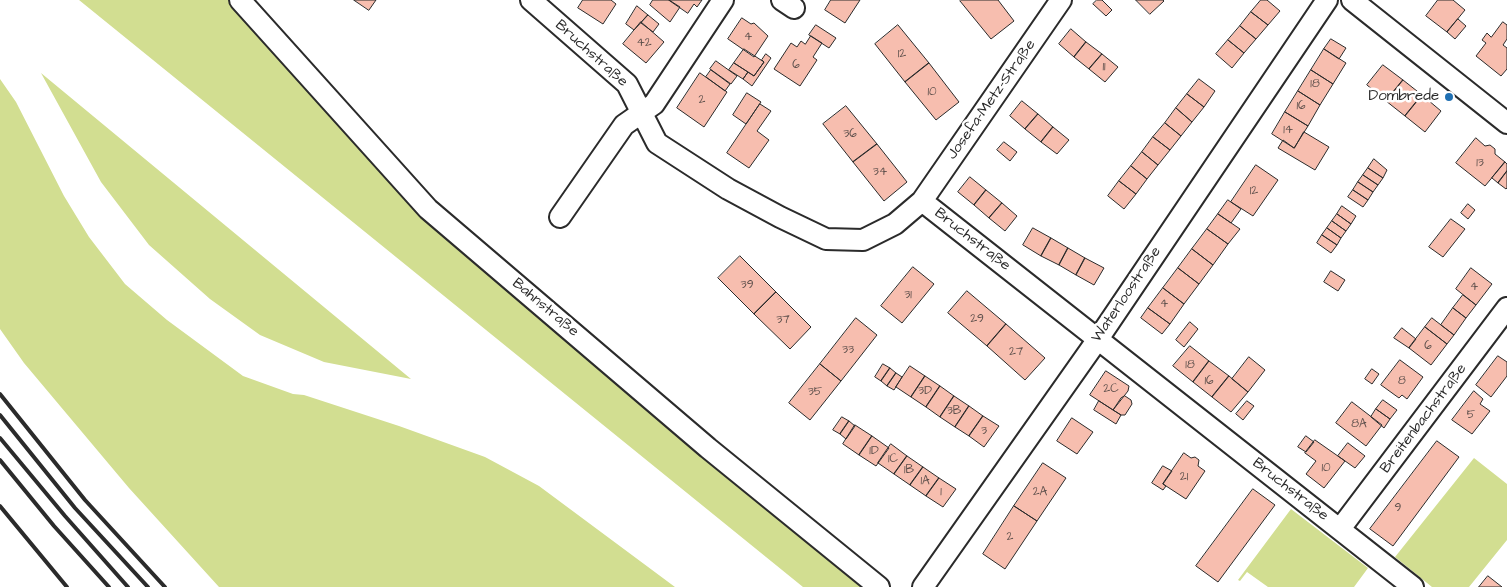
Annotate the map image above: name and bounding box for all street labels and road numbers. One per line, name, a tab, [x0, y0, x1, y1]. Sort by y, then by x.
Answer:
street label: Bruchstraße	[551, 17, 631, 91]
street label: Josefa-Metz-Straße	[944, 37, 1040, 163]
street label: Bruchstraße	[930, 205, 1014, 275]
street label: Waterloostraße	[1088, 244, 1166, 346]
street label: Bahnstraße	[508, 275, 582, 341]
street label: Breitenbachstraße	[1377, 361, 1471, 477]
street label: Bruchstraße	[1248, 455, 1332, 525]

